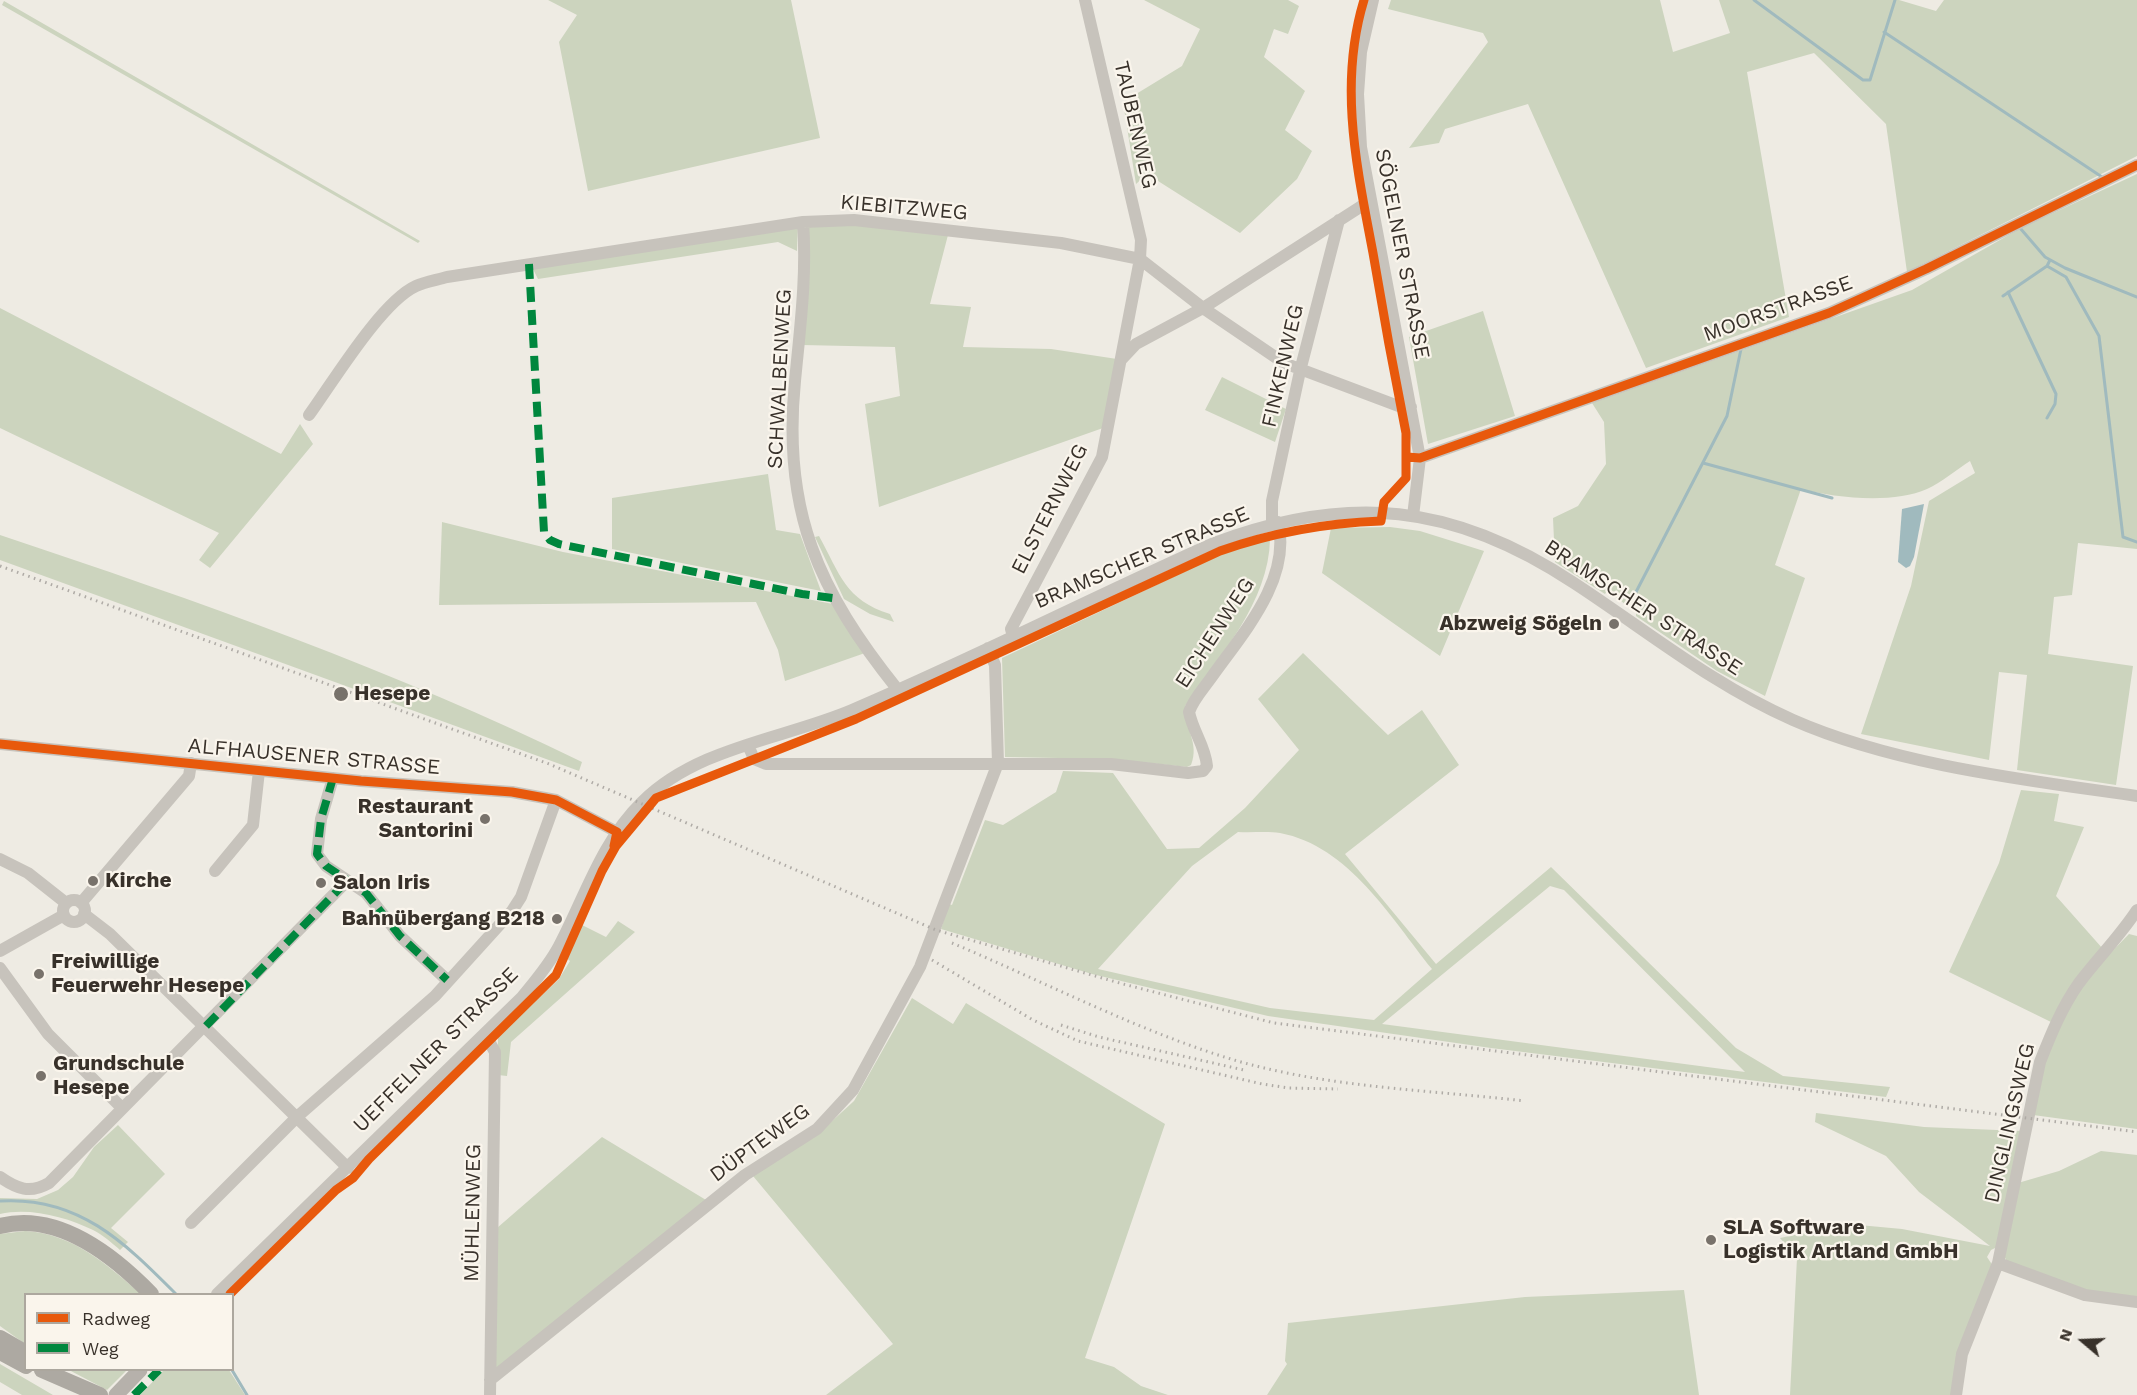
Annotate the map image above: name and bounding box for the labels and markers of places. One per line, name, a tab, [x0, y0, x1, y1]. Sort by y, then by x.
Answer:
place label: Abzweig Sögeln	[1439, 611, 1602, 637]
marker: Abzweig Sögeln	[1607, 617, 1621, 631]
place label: Hesepe	[354, 681, 430, 707]
marker: Hesepe	[332, 685, 350, 703]
place label: Restaurant Santorini	[358, 794, 473, 844]
marker: Restaurant Santorini	[478, 812, 492, 826]
place label: Kirche	[105, 868, 172, 894]
place label: Salon Iris	[333, 870, 430, 896]
marker: Kirche	[86, 874, 100, 888]
marker: Salon Iris	[314, 876, 328, 890]
place label: Bahnübergang B218	[341, 906, 545, 932]
marker: Bahnübergang B218	[550, 912, 564, 926]
place label: Freiwillige Feuerwehr Hesepe	[51, 949, 244, 999]
marker: Freiwillige Feuerwehr Hesepe	[32, 967, 46, 981]
place label: Grundschule Hesepe	[53, 1051, 184, 1101]
marker: Grundschule Hesepe	[34, 1069, 48, 1083]
place label: SLA Software Logistik Artland GmbH	[1723, 1215, 1959, 1265]
marker: SLA Software Logistik Artland GmbH	[1704, 1233, 1718, 1247]

